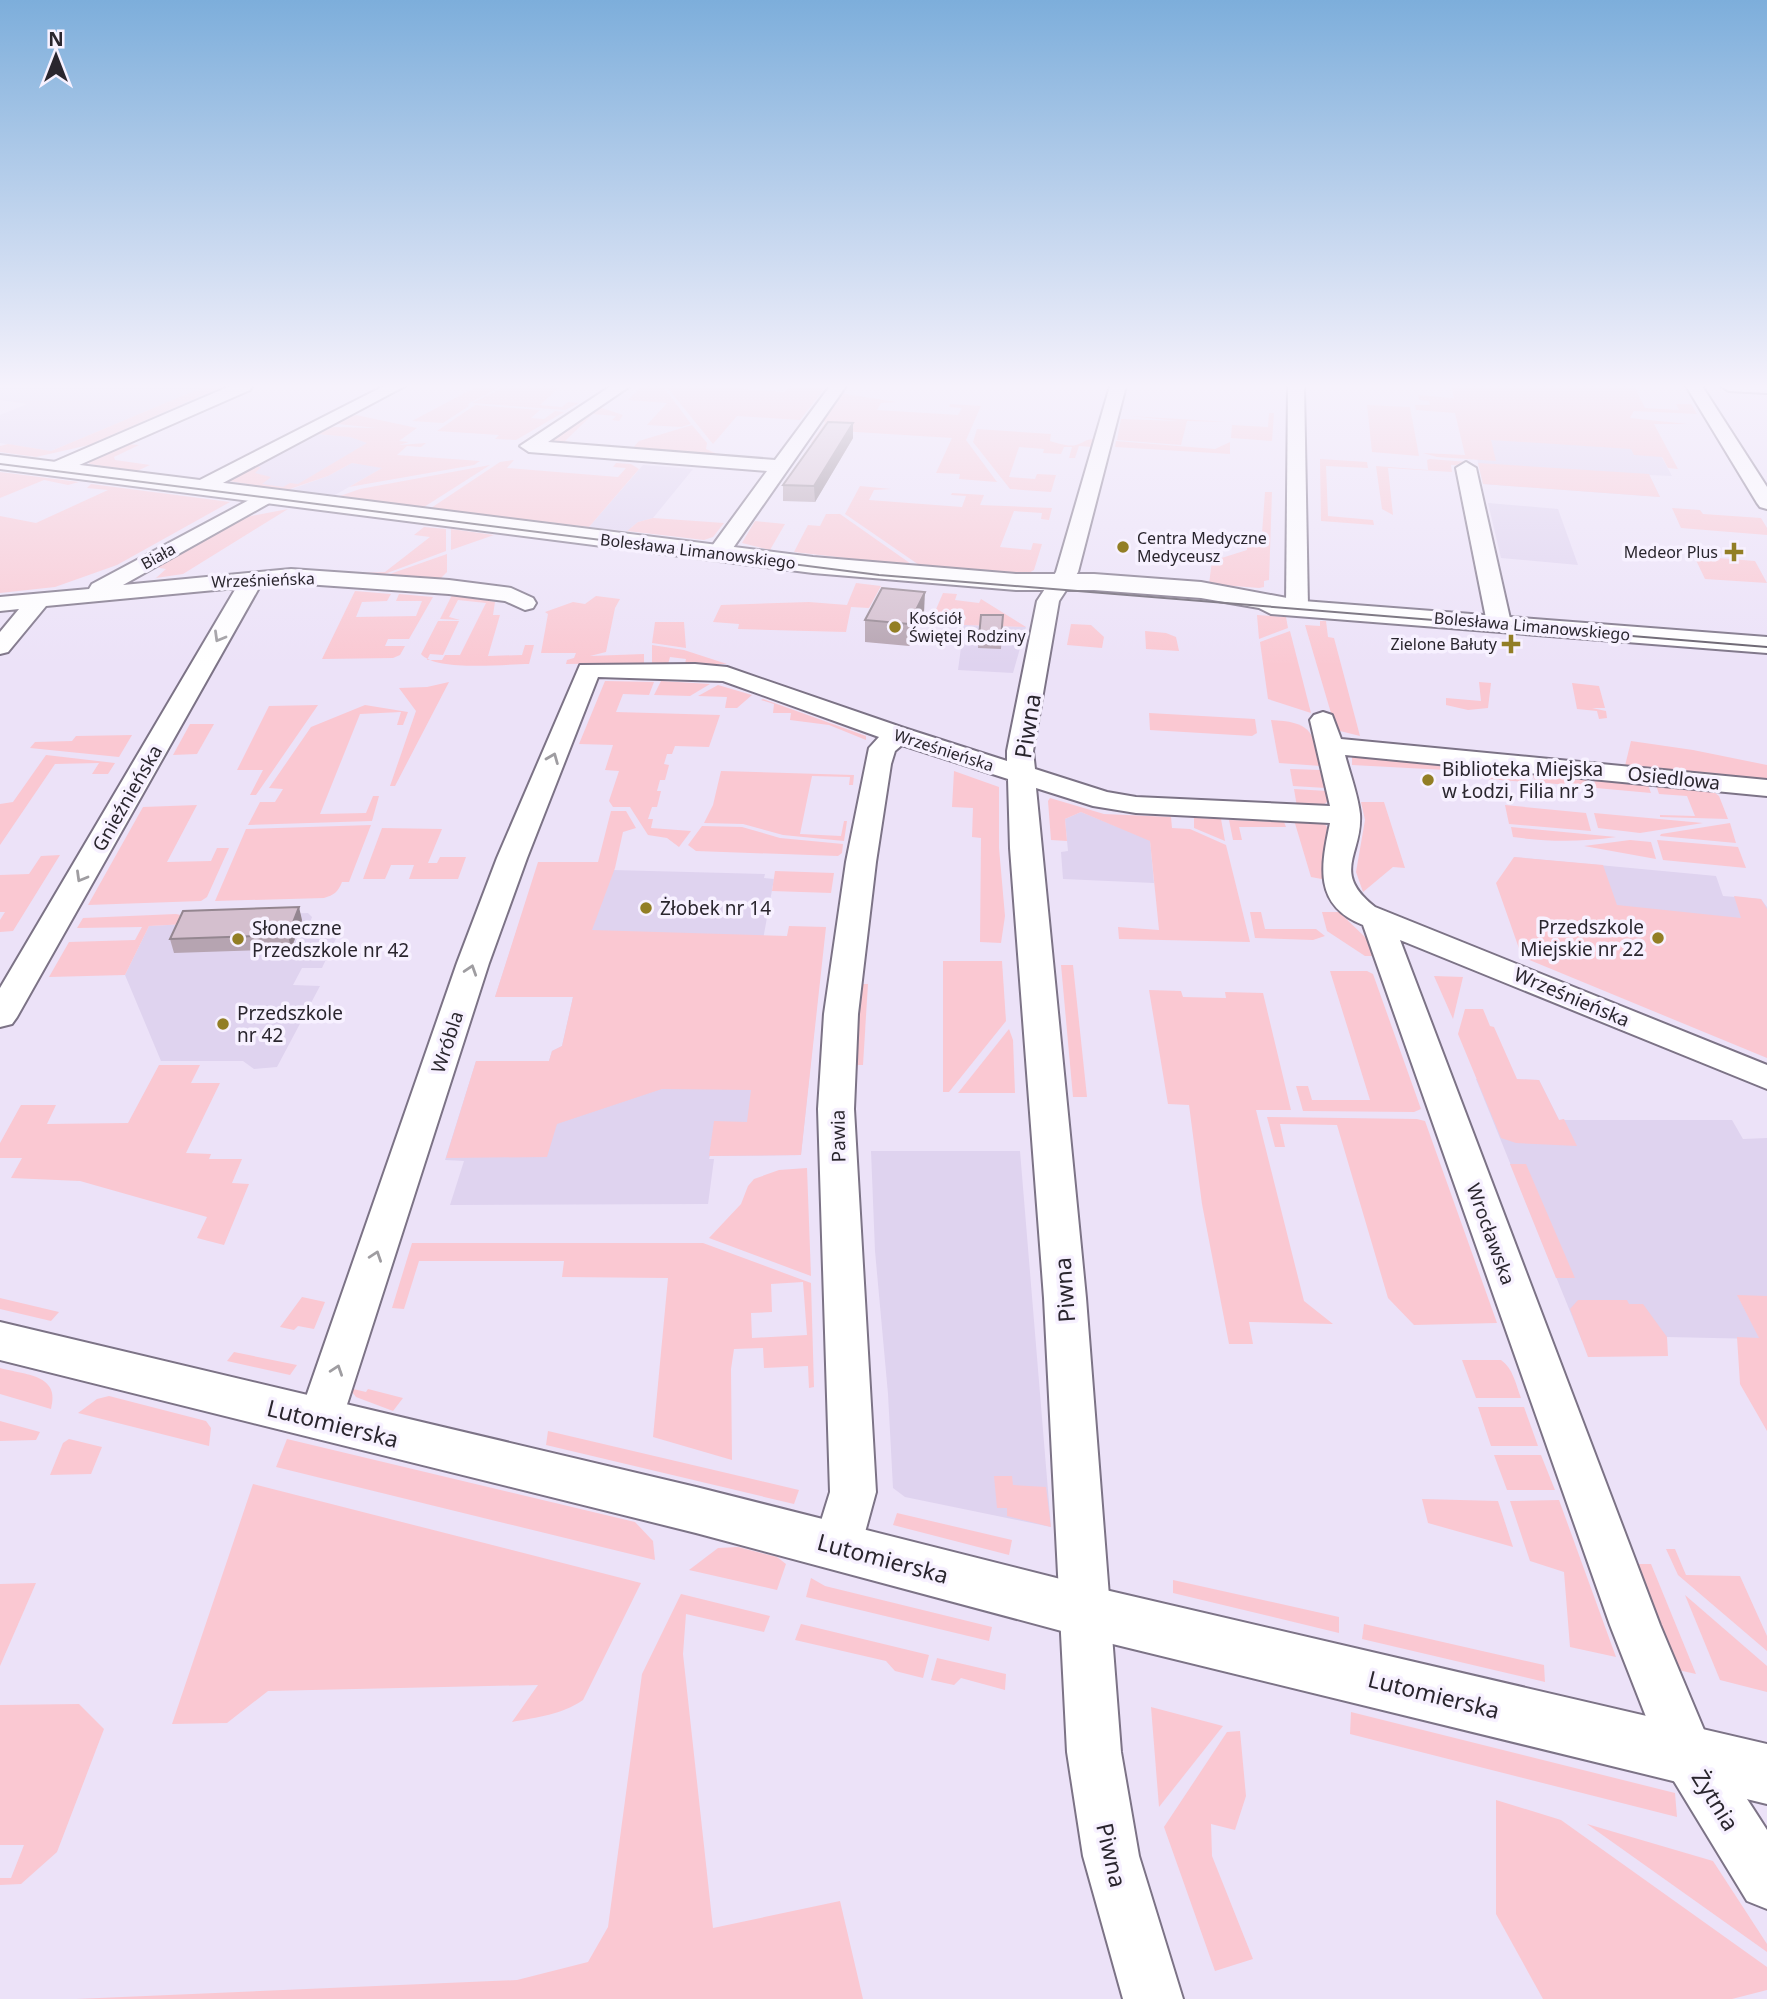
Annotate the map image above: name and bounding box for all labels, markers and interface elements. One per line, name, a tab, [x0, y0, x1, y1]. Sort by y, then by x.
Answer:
north arrow	[21, 21, 91, 91]
text: N	[48, 26, 64, 52]
place label: Centra Medyczne Medyceusz	[1137, 527, 1267, 567]
street label: Bolesława Limanowskiego	[599, 528, 797, 574]
street label: Biała	[137, 538, 179, 574]
marker: Centra Medyczne Medyceusz	[1115, 539, 1131, 555]
place label: Medeor Plus	[1624, 541, 1718, 563]
marker: Medeor Plus	[1724, 542, 1744, 562]
street label: Wrześnieńska	[211, 567, 315, 593]
street label: Bolesława Limanowskiego	[1433, 606, 1631, 646]
place label: Kościół Świętej Rodziny	[909, 607, 1027, 647]
marker: Kościół Świętej Rodziny	[887, 619, 903, 635]
one-way arrow	[214, 630, 227, 643]
place label: Zielone Bałuty	[1390, 633, 1498, 655]
marker: Zielone Bałuty	[1503, 636, 1519, 652]
street label: Piwna	[1006, 691, 1048, 761]
street label: Wrześnieńska	[891, 724, 997, 776]
street label: Gnieźnieńska	[86, 740, 168, 856]
one-way arrow	[545, 753, 559, 765]
place label: Biblioteka Miejska w Łodzi, Filia nr 3	[1442, 756, 1603, 804]
street label: Osiedlowa	[1626, 760, 1722, 796]
marker: Biblioteka Miejska w Łodzi, Filia nr 3	[1420, 772, 1436, 788]
one-way arrow	[76, 870, 89, 883]
place label: Żłobek nr 14	[660, 895, 771, 921]
marker: Żłobek nr 14	[638, 900, 654, 916]
place label: Przedszkole Miejskie nr 22	[1520, 914, 1644, 962]
place label: Słoneczne Przedszkole nr 42	[252, 915, 409, 963]
marker: Przedszkole Miejskie nr 22	[1650, 930, 1666, 946]
marker: Słoneczne Przedszkole nr 42	[230, 931, 246, 947]
street label: Wrześnieńska	[1510, 961, 1634, 1033]
one-way arrow	[462, 964, 477, 976]
place label: Przedszkole nr 42	[237, 1000, 343, 1048]
street label: Wróbla	[425, 1008, 469, 1076]
marker: Przedszkole nr 42	[215, 1016, 231, 1032]
street label: Pawia	[825, 1109, 851, 1163]
street label: Wrocławska	[1461, 1180, 1521, 1288]
one-way arrow	[368, 1250, 382, 1262]
street label: Piwna	[1046, 1256, 1082, 1324]
one-way arrow	[329, 1364, 343, 1376]
street label: Lutomierska	[264, 1391, 402, 1455]
street label: Lutomierska	[814, 1525, 952, 1591]
street label: Lutomierska	[1365, 1662, 1503, 1726]
street label: Żytnia	[1685, 1763, 1747, 1837]
street label: Piwna	[1089, 1820, 1135, 1890]

